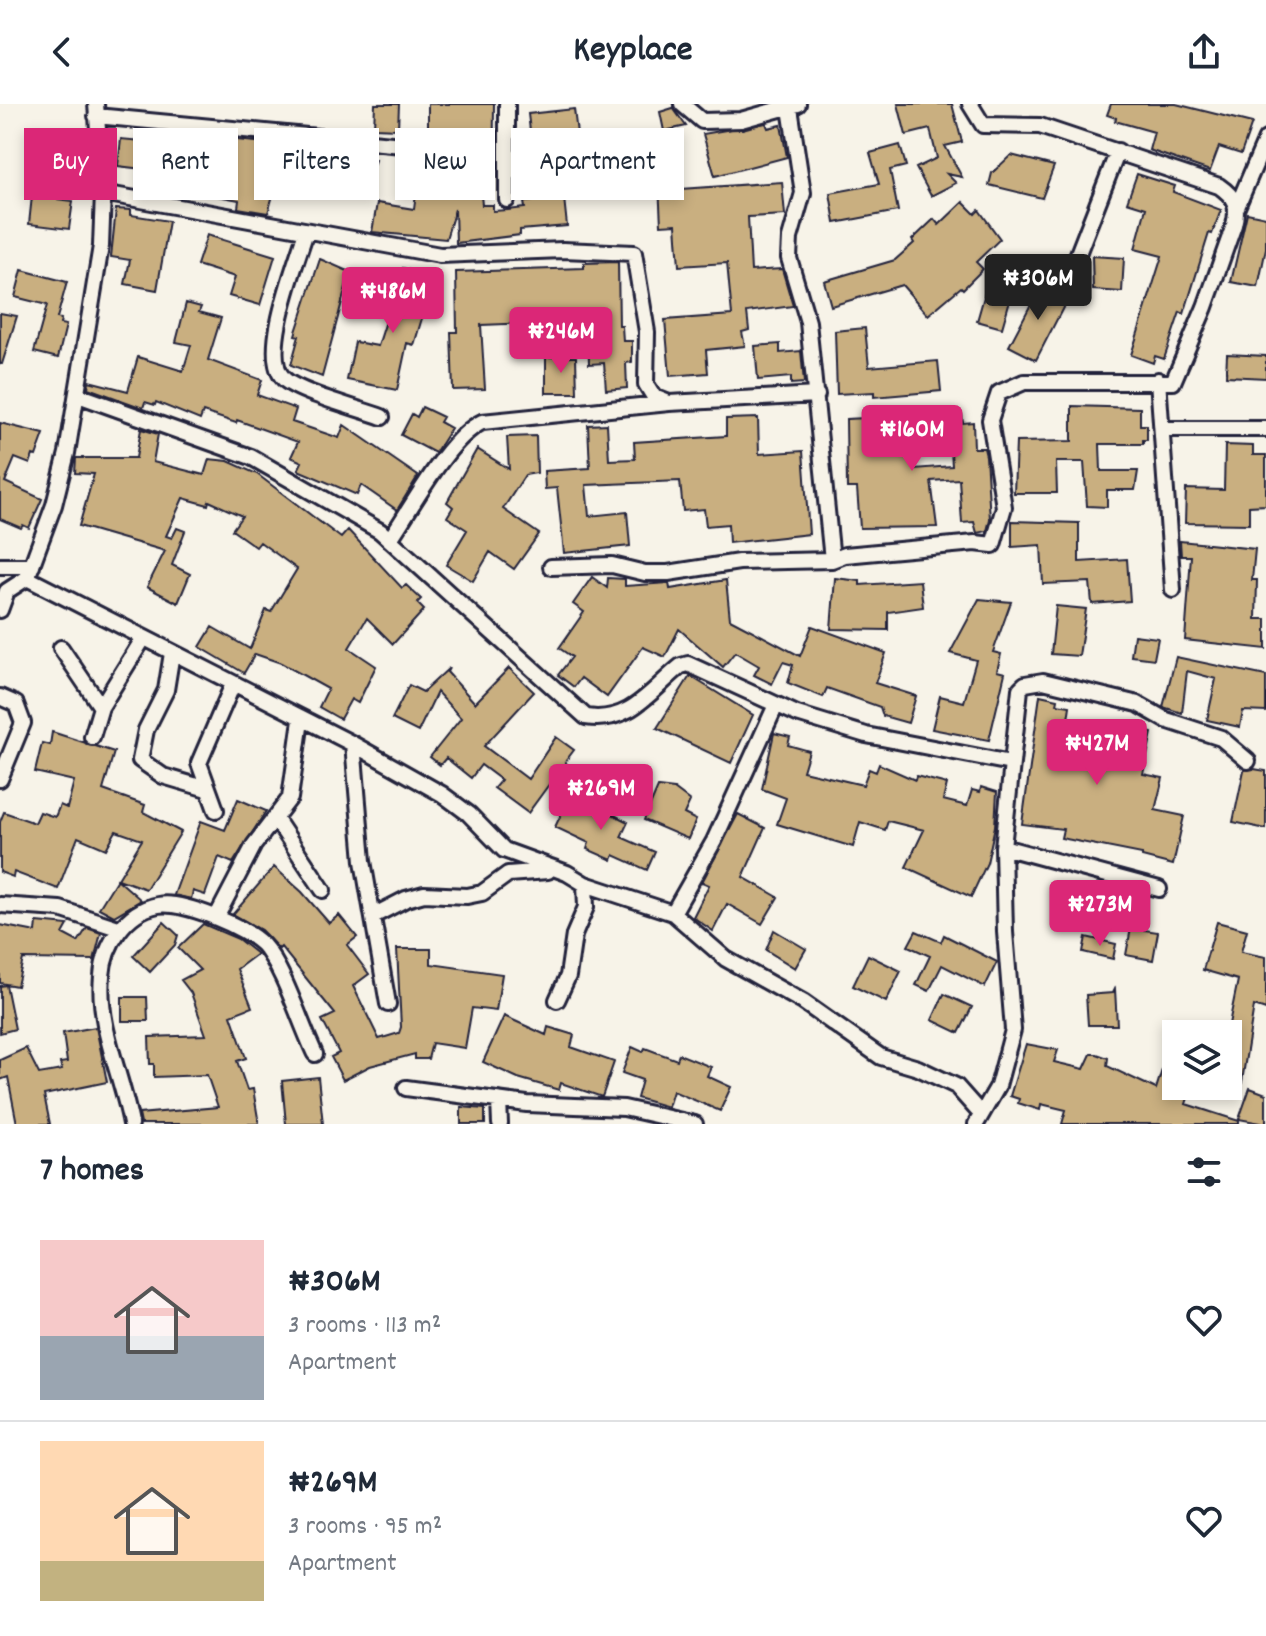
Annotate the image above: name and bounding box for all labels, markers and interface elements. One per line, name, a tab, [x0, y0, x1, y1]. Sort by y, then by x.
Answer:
text: Keyplace	[573, 26, 693, 78]
icon: back	[40, 30, 84, 74]
icon: share	[1182, 30, 1226, 74]
chip: Buy	[24, 128, 117, 200]
chip: Rent	[133, 128, 238, 200]
chip: Filters	[254, 128, 379, 200]
chip: New	[395, 128, 495, 200]
chip: Apartment	[511, 128, 684, 200]
pin: ₦306M	[982, 254, 1094, 322]
text: ₦306M	[1003, 261, 1073, 298]
pin: ₦486M	[337, 267, 449, 335]
text: ₦486M	[360, 274, 426, 311]
pin: ₦246M	[505, 307, 617, 375]
text: ₦246M	[527, 314, 595, 351]
pin: ₦160M	[856, 405, 968, 473]
text: ₦160M	[880, 412, 944, 449]
pin: ₦427M	[1041, 719, 1153, 787]
text: ₦427M	[1065, 726, 1129, 763]
pin: ₦269M	[545, 764, 657, 832]
text: ₦269M	[567, 771, 635, 808]
pin: ₦273M	[1044, 880, 1156, 948]
text: ₦273M	[1067, 887, 1133, 924]
map controls	[1162, 1020, 1242, 1100]
button: layers	[1162, 1020, 1242, 1100]
text: 7 homes	[40, 1148, 144, 1197]
icon: filters	[1182, 1150, 1226, 1194]
text: ₦306M	[288, 1259, 381, 1308]
icon: home	[104, 1272, 200, 1368]
icon: heart	[1182, 1298, 1226, 1342]
text: 3 rooms · 113 m²	[288, 1308, 441, 1345]
text: Apartment	[288, 1345, 397, 1382]
text: ₦269M	[288, 1460, 377, 1509]
icon: home	[104, 1473, 200, 1569]
icon: heart	[1182, 1499, 1226, 1543]
text: 3 rooms · 95 m²	[288, 1509, 442, 1546]
text: Apartment	[288, 1546, 397, 1583]

